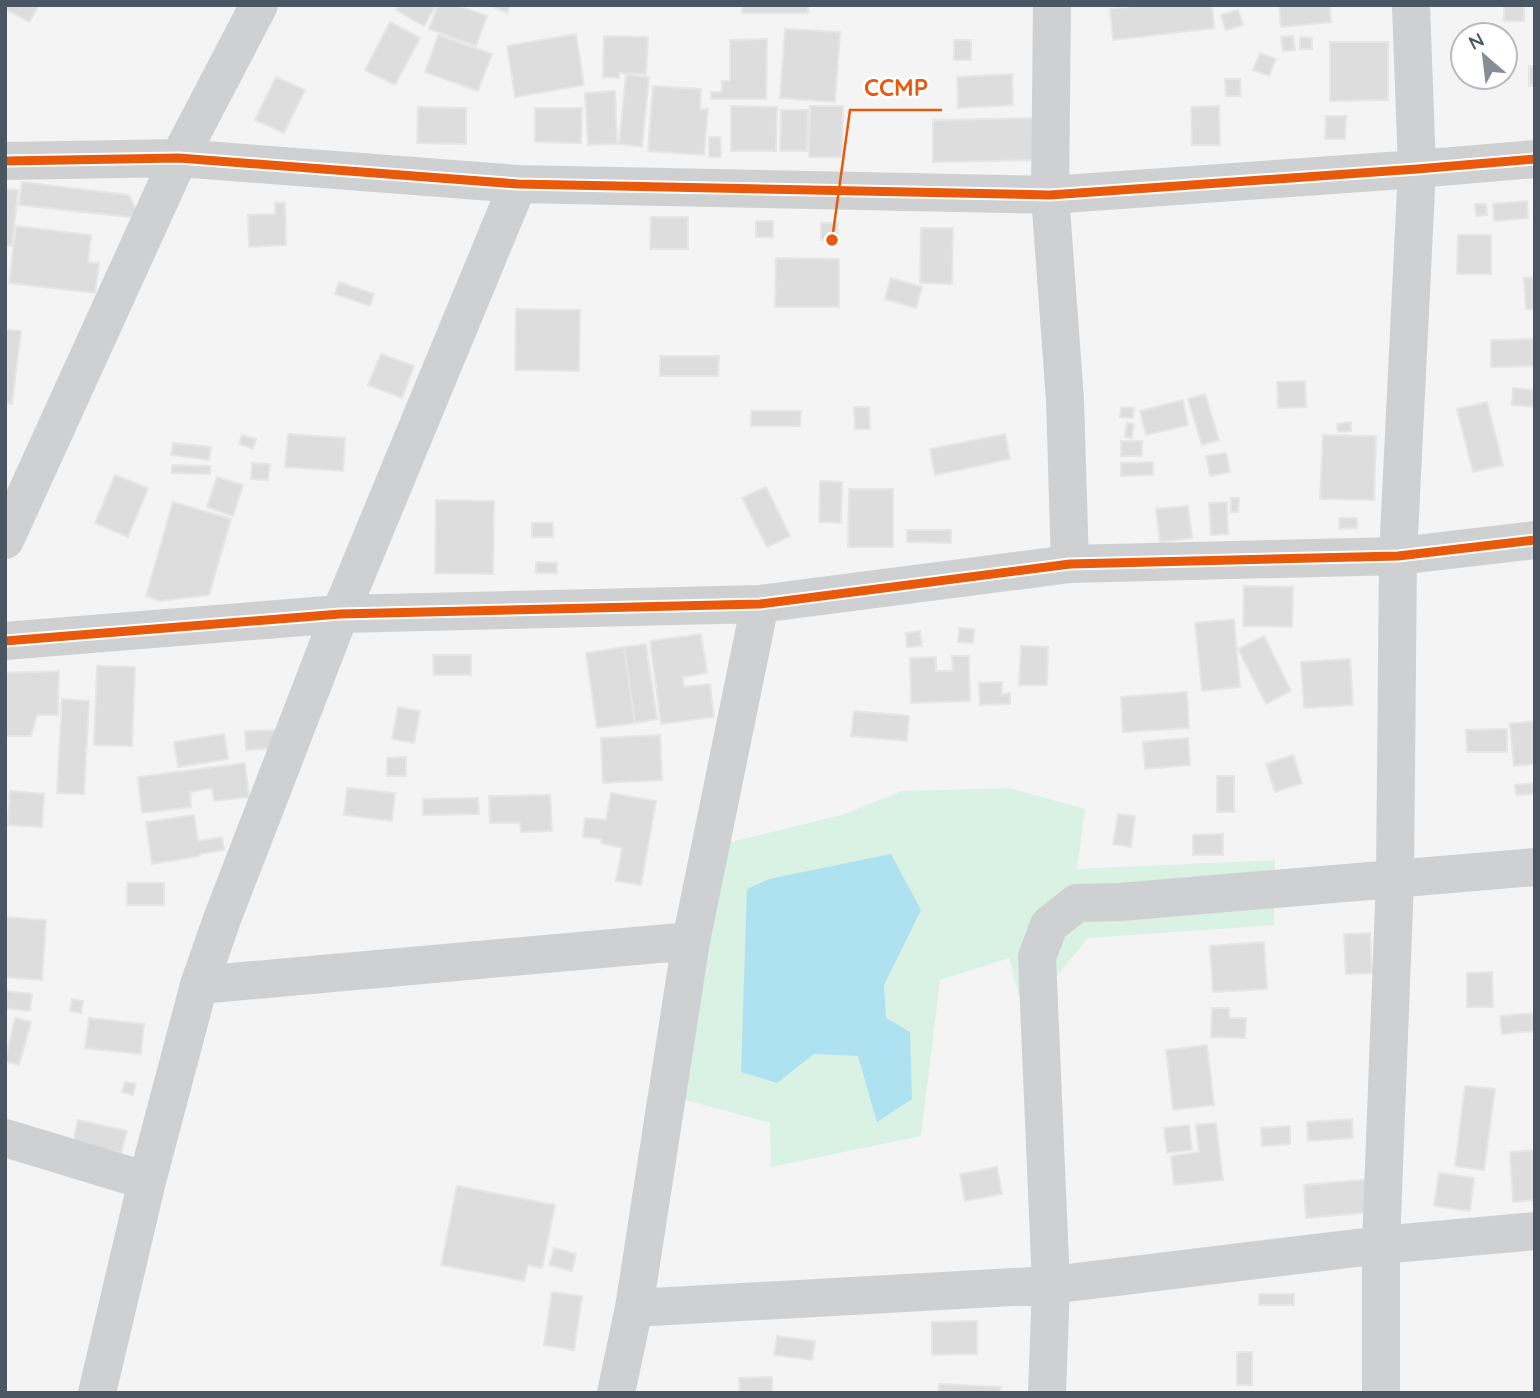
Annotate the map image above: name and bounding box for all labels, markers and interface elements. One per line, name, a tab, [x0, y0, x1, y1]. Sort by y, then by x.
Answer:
north arrow	[1449, 21, 1519, 91]
text: N	[1464, 27, 1488, 55]
callout: CCMP	[850, 65, 942, 110]
text: CCMP	[864, 72, 928, 102]

